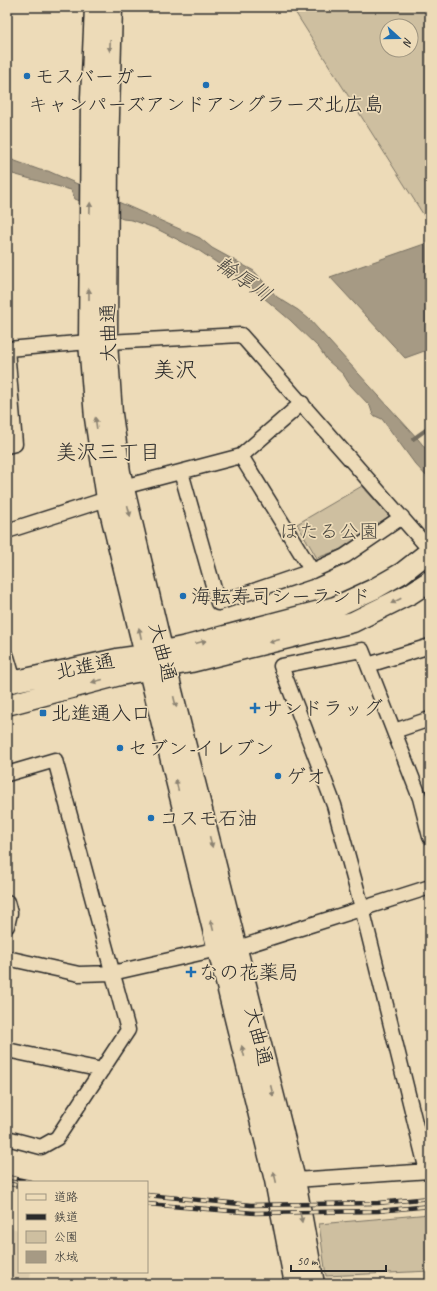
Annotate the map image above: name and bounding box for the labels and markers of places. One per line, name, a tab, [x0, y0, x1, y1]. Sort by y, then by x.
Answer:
place label: モスバーガー	[35, 64, 155, 89]
marker: モスバーガー	[22, 71, 32, 81]
marker: キャンパーズアンドアングラーズ北広島	[201, 80, 211, 90]
place label: キャンパーズアンドアングラーズ北広島	[28, 92, 384, 117]
place label: 海転寿司シーランド	[191, 584, 371, 609]
marker: 海転寿司シーランド	[178, 591, 188, 601]
place label: サンドラッグ	[263, 696, 383, 721]
place label: 北進通入口	[51, 701, 151, 726]
marker: サンドラッグ	[250, 703, 260, 713]
marker: 北進通入口	[38, 708, 48, 718]
place label: セブン-イレブン	[128, 736, 275, 761]
marker: セブン-イレブン	[115, 743, 125, 753]
place label: ゲオ	[286, 764, 326, 789]
marker: ゲオ	[273, 771, 283, 781]
place label: コスモ石油	[159, 806, 258, 831]
marker: コスモ石油	[146, 813, 156, 823]
place label: なの花薬局	[199, 960, 299, 985]
marker: なの花薬局	[186, 967, 196, 977]

